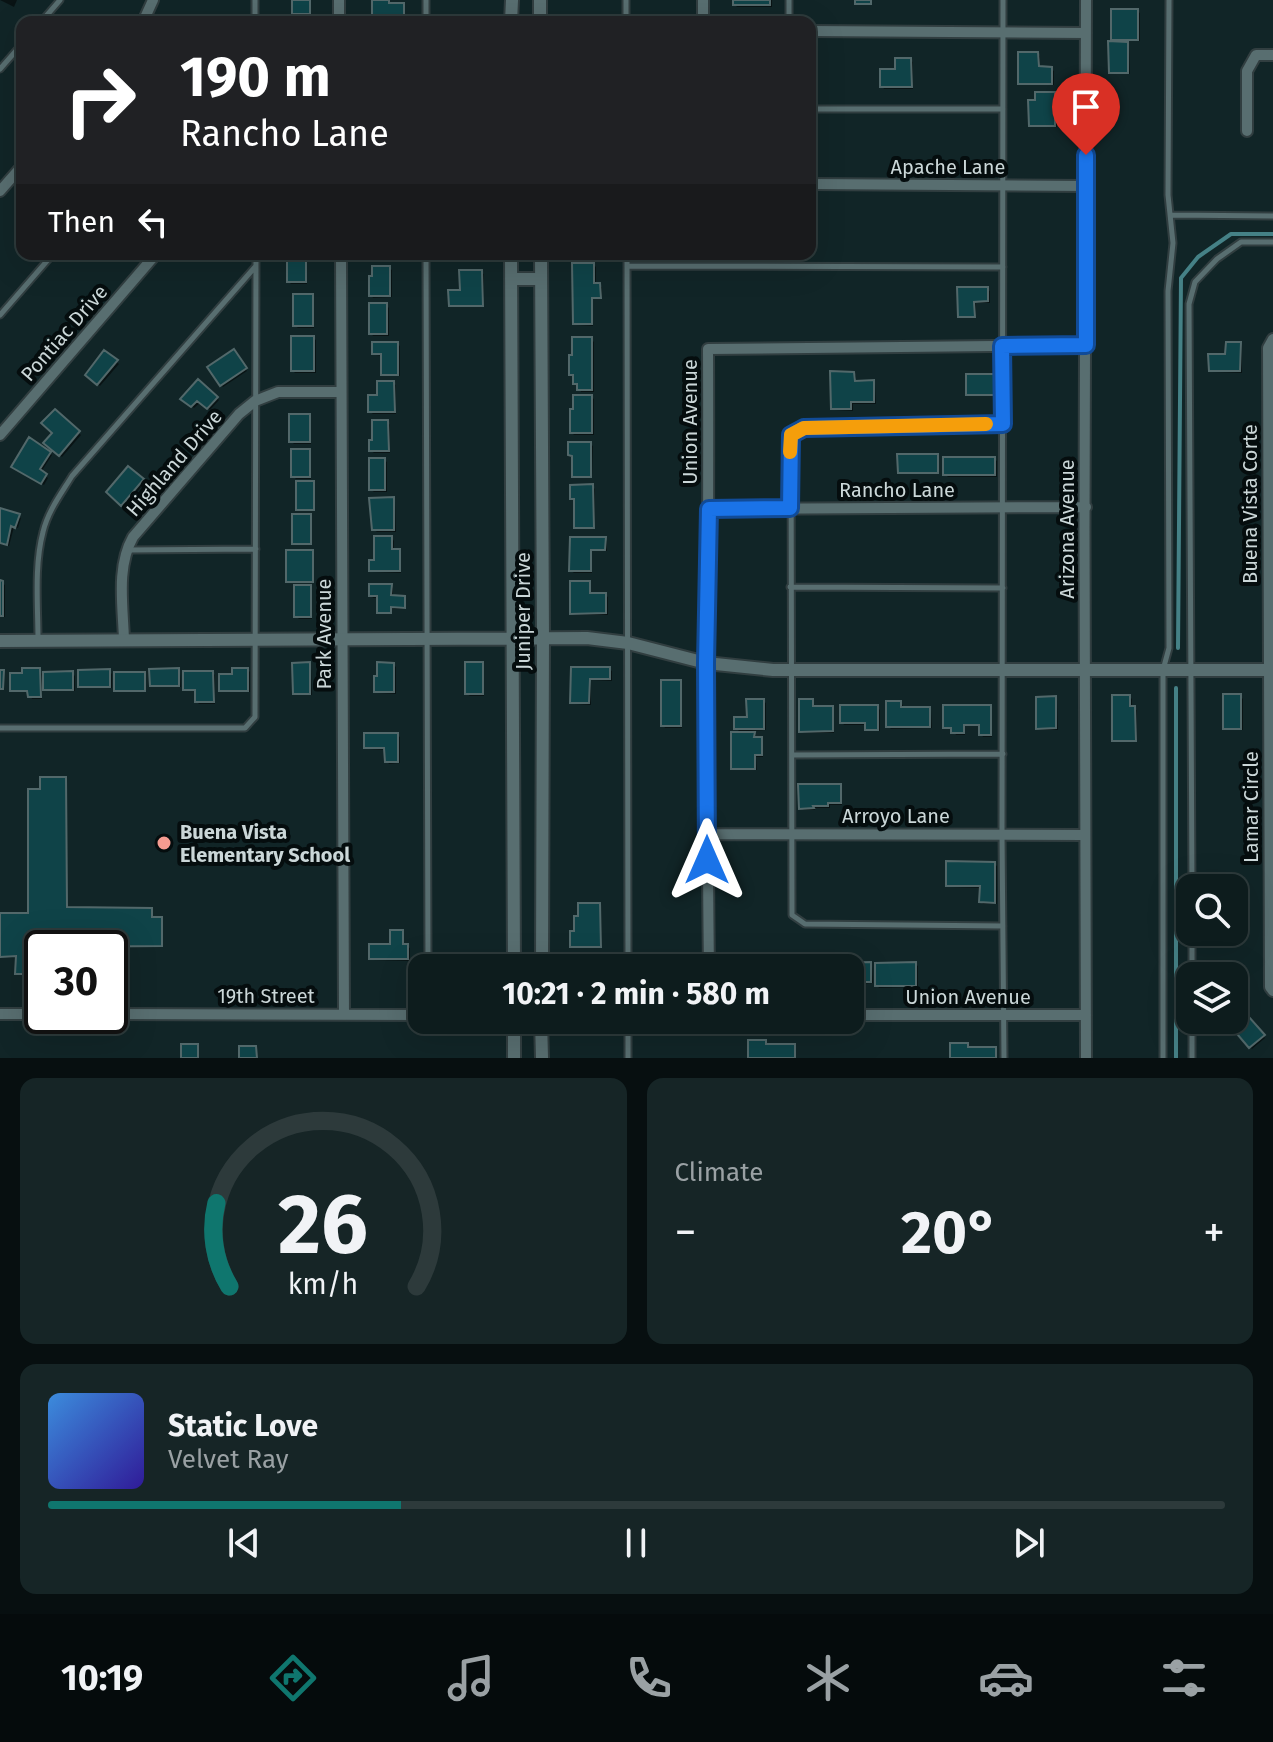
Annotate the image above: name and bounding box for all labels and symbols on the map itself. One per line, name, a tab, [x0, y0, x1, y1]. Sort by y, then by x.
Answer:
pin	[1052, 73, 1120, 155]
street label: Apache Lane	[891, 155, 1005, 179]
street label: Pontiac Drive	[16, 280, 112, 386]
street label: Union Avenue	[678, 359, 702, 485]
street label: Highland Drive	[121, 405, 227, 521]
street label: Buena Vista Corte	[1238, 424, 1262, 584]
street label: Arizona Avenue	[1055, 459, 1079, 599]
street label: Rancho Lane	[839, 478, 955, 502]
street label: Juniper Drive	[511, 552, 535, 670]
street label: Park Avenue	[312, 578, 336, 690]
street label: Lamar Circle	[1239, 751, 1263, 863]
street label: Arroyo Lane	[842, 804, 950, 828]
position arrow	[665, 818, 749, 902]
place label: Buena Vista Elementary School	[180, 820, 350, 867]
marker: Buena Vista Elementary School	[155, 834, 173, 852]
speed limit sign: 30	[24, 930, 128, 1034]
street label: 19th Street	[217, 984, 316, 1008]
street label: Union Avenue	[905, 985, 1031, 1009]

